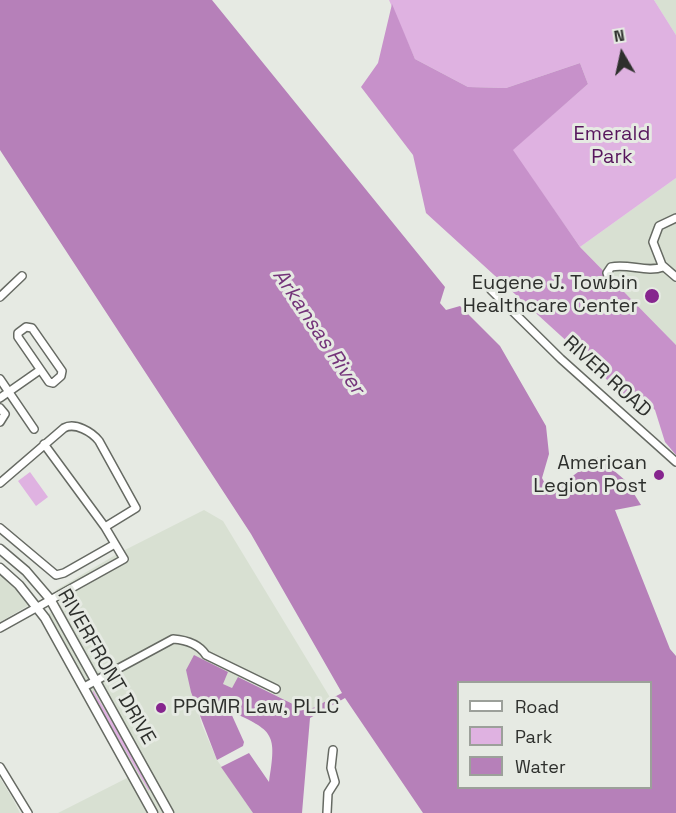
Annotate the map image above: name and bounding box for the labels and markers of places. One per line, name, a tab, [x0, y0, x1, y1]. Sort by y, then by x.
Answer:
place label: Eugene J. Towbin Healthcare Center	[463, 272, 638, 319]
marker: Eugene J. Towbin Healthcare Center	[643, 287, 661, 305]
place label: American Legion Post	[533, 452, 647, 499]
marker: American Legion Post	[652, 468, 666, 482]
place label: PPGMR Law, PLLC	[173, 696, 339, 720]
marker: PPGMR Law, PLLC	[154, 701, 168, 715]

